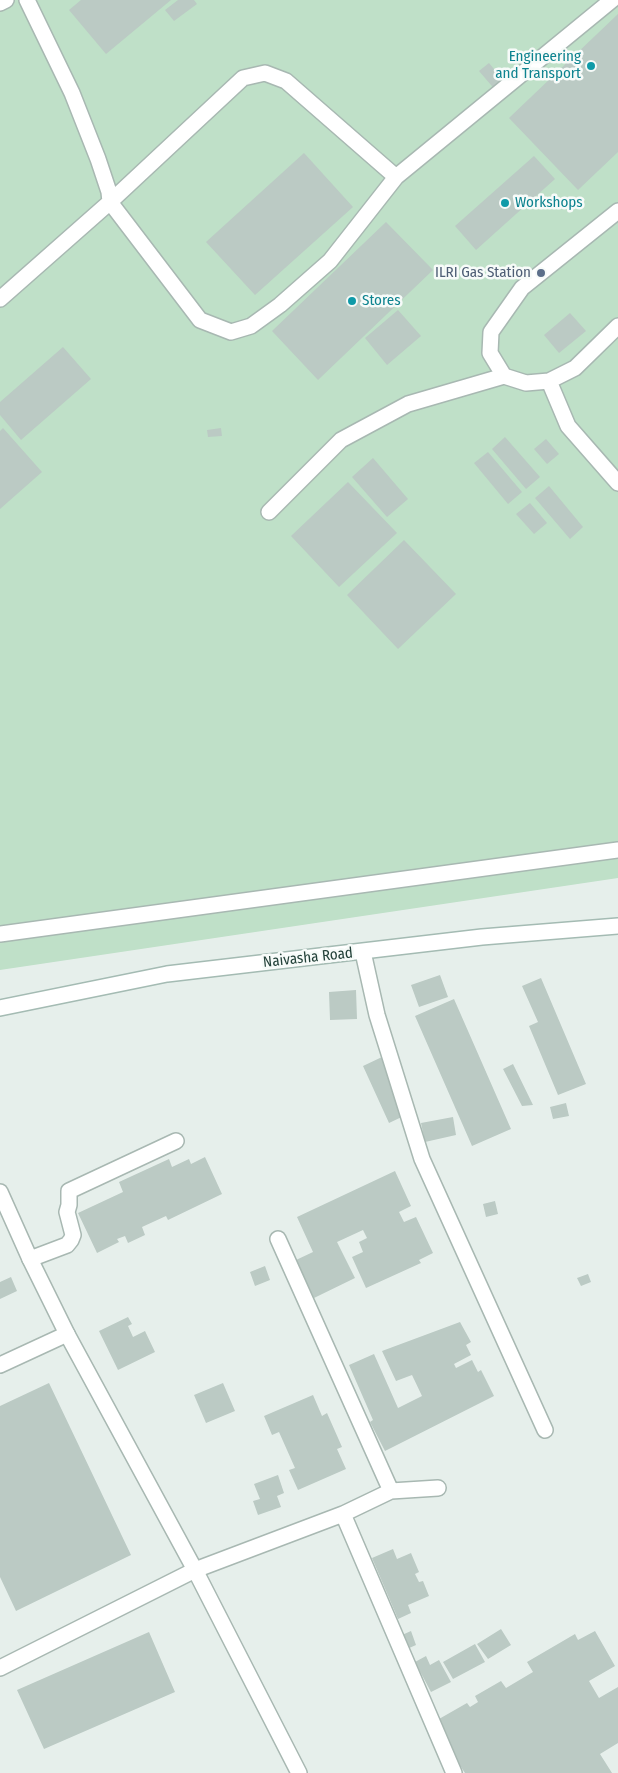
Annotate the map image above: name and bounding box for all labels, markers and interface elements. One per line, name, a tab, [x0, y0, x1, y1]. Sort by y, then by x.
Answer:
place label: Engineering and Transport	[495, 48, 581, 83]
marker: Engineering and Transport	[585, 60, 597, 72]
place label: Workshops	[515, 194, 583, 212]
marker: Workshops	[499, 197, 511, 209]
place label: ILRI Gas Station	[435, 264, 531, 282]
marker: ILRI Gas Station	[535, 267, 547, 279]
place label: Stores	[362, 292, 401, 310]
marker: Stores	[346, 295, 358, 307]
street label: Naivasha Road	[262, 944, 354, 972]

